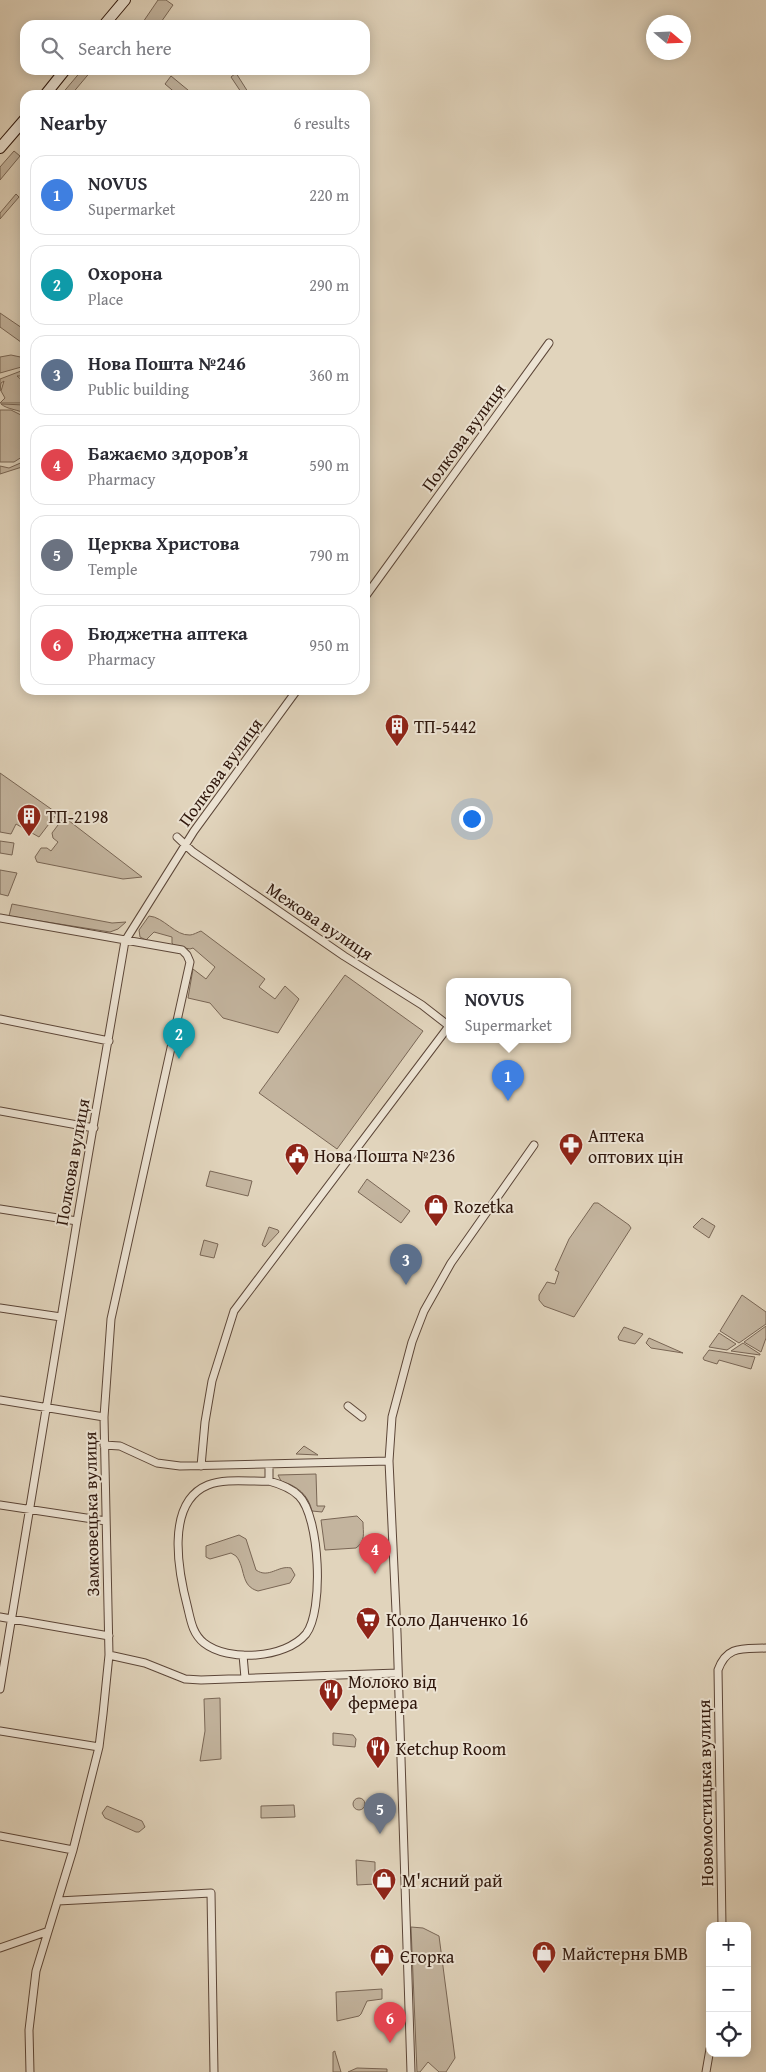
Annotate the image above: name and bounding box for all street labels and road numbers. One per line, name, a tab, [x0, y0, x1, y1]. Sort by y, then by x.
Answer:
street label: Полкова вулиця	[414, 377, 512, 497]
street label: Полкова вулиця	[171, 712, 269, 832]
street label: Межова вулиця	[261, 875, 379, 967]
street label: Полкова вулиця	[48, 1096, 96, 1228]
street label: Замковецька вулиця	[76, 1431, 106, 1597]
street label: Новомостицька вулиця	[690, 1699, 720, 1887]

